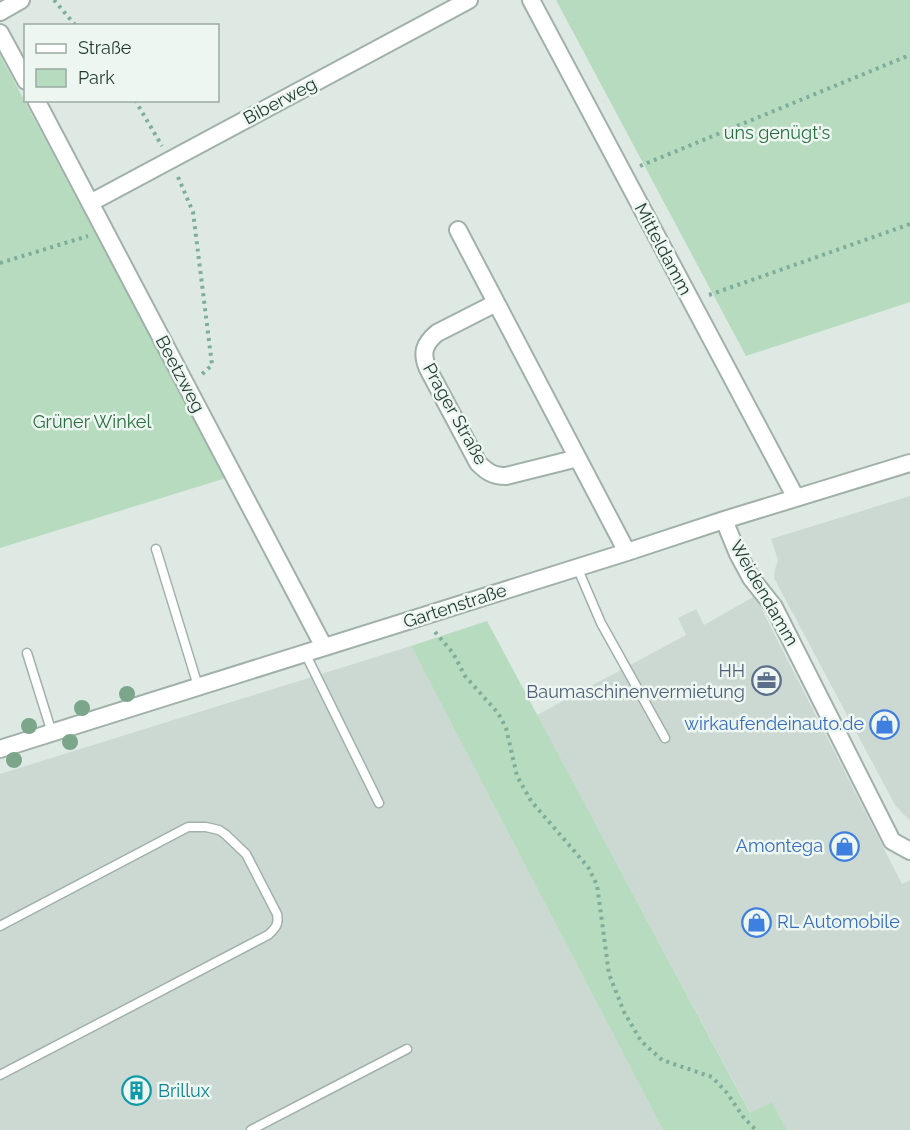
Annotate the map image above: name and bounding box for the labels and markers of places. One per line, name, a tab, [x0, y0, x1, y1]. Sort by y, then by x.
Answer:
place label: HH Baumaschinenvermietung	[526, 660, 745, 702]
office icon: HH Baumaschinenvermietung	[750, 665, 782, 697]
shop icon: wirkaufendeinauto.de	[869, 708, 901, 740]
place label: wirkaufendeinauto.de	[684, 713, 864, 734]
shop icon: Amontega	[828, 830, 860, 862]
place label: Amontega	[736, 835, 823, 856]
shop icon: RL Automobile	[740, 906, 772, 938]
place label: RL Automobile	[777, 911, 900, 932]
building icon: Brillux	[121, 1075, 153, 1107]
place label: Brillux	[158, 1080, 210, 1101]

